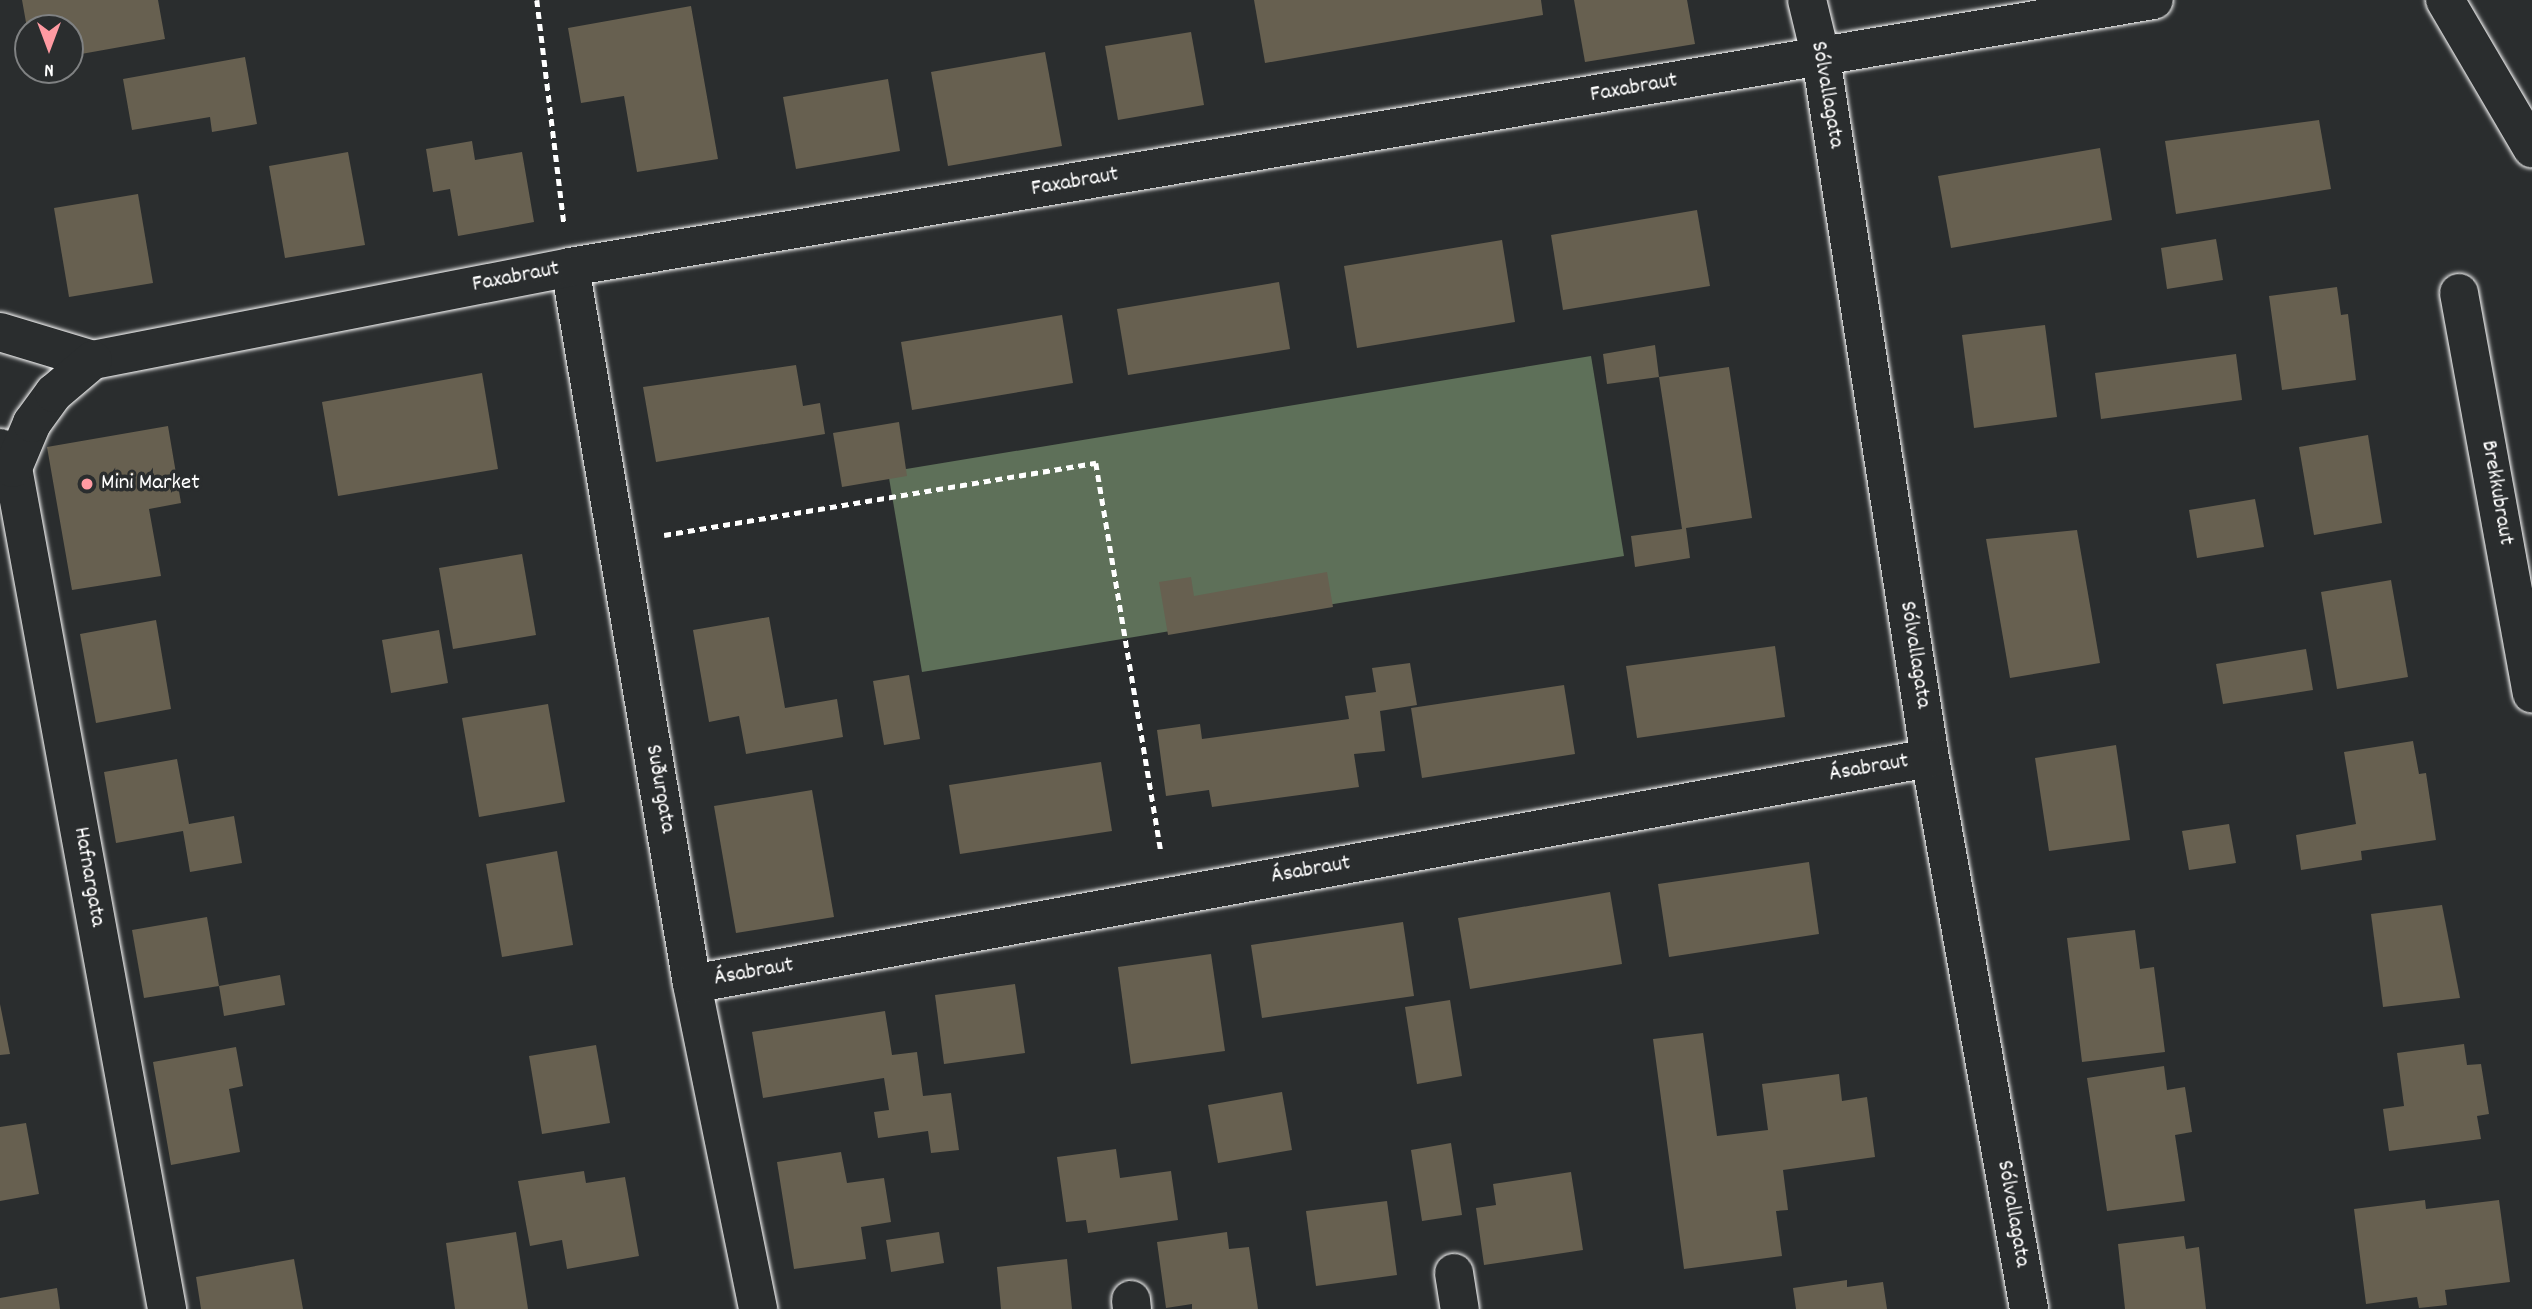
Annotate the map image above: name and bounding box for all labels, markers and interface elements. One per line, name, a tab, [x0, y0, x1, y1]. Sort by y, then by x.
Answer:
north arrow	[14, 14, 84, 84]
street label: Sólvallagata	[1803, 39, 1849, 151]
text: N	[44, 55, 54, 82]
street label: Faxabraut	[1588, 68, 1680, 110]
street label: Faxabraut	[1029, 162, 1121, 204]
street label: Faxabraut	[470, 256, 562, 300]
street label: Brekkubraut	[2473, 438, 2519, 548]
place label: Mini Market	[101, 470, 200, 498]
marker: Mini Market	[79, 476, 95, 492]
street label: Sólvallagata	[1892, 599, 1936, 711]
street label: Suðurgata	[638, 743, 680, 835]
street label: Ásabraut	[1827, 748, 1911, 790]
street label: Hafnargata	[66, 825, 110, 929]
street label: Ásabraut	[1269, 850, 1353, 892]
street label: Ásabraut	[712, 952, 796, 994]
street label: Sólvallagata	[1989, 1158, 2035, 1270]

